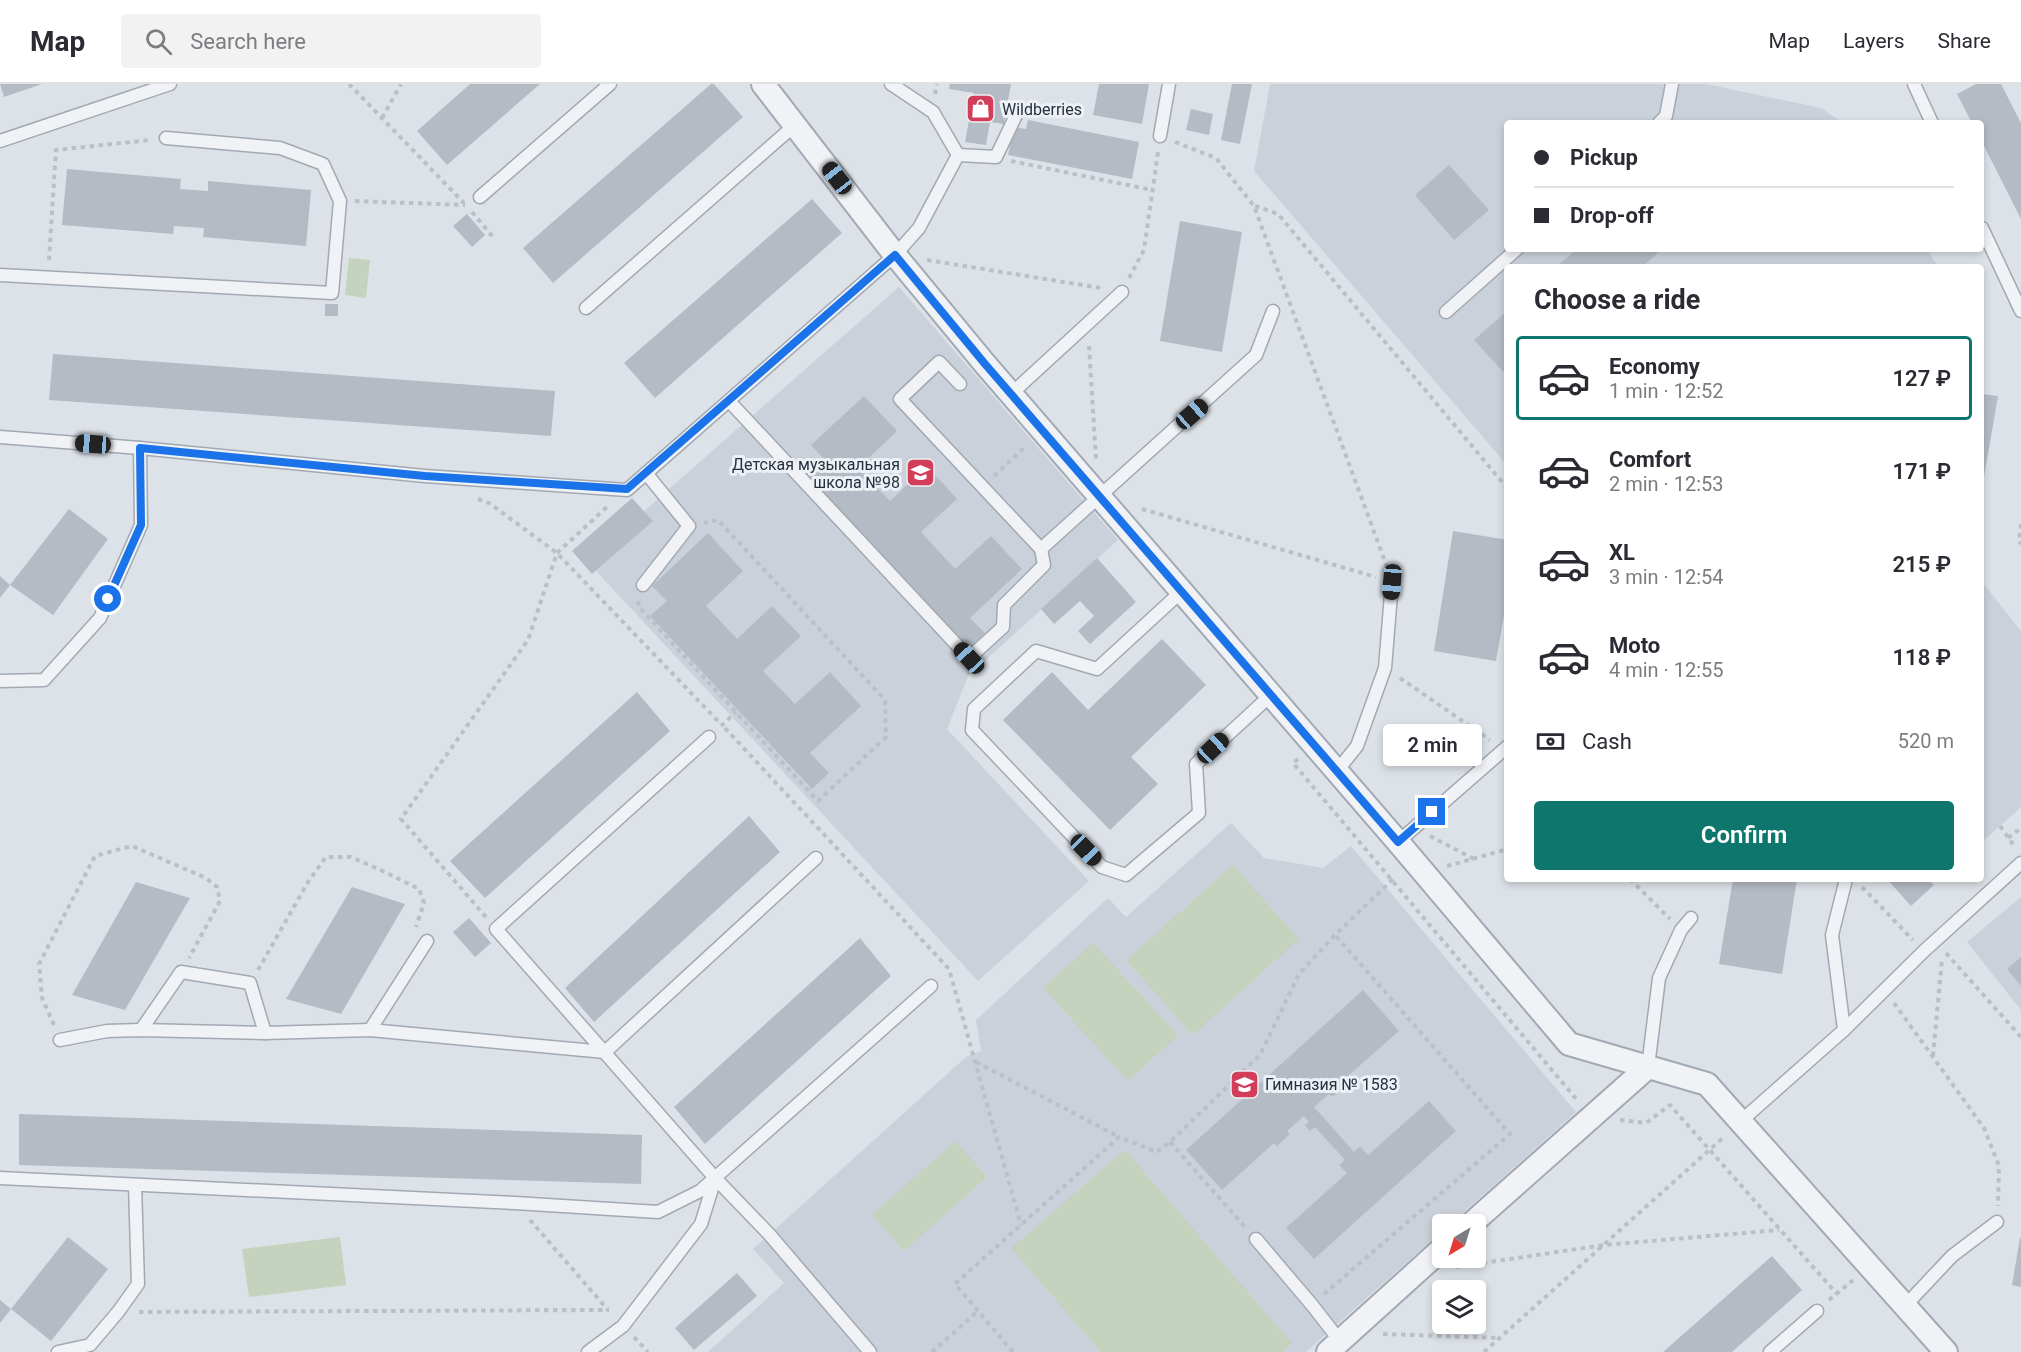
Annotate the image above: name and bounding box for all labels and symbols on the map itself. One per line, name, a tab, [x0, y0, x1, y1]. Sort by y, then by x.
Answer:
shop icon: Wildberries	[965, 93, 997, 125]
place label: Wildberries	[1002, 100, 1082, 119]
car	[819, 158, 855, 198]
car	[1173, 395, 1211, 433]
car	[74, 434, 112, 454]
place label: Детская музыкальная школа №98	[732, 455, 900, 492]
school or university icon: Детская музыкальная школа №98	[905, 457, 937, 489]
car	[1381, 563, 1403, 601]
route start	[94, 585, 121, 612]
car	[950, 639, 988, 677]
callout: 2 min	[1382, 725, 1482, 767]
car	[1194, 729, 1232, 767]
route end	[1418, 798, 1445, 825]
car	[1067, 831, 1105, 869]
school or university icon: Гимназия № 1583	[1228, 1068, 1260, 1100]
place label: Гимназия № 1583	[1265, 1075, 1398, 1094]
north arrow	[1432, 1214, 1486, 1268]

